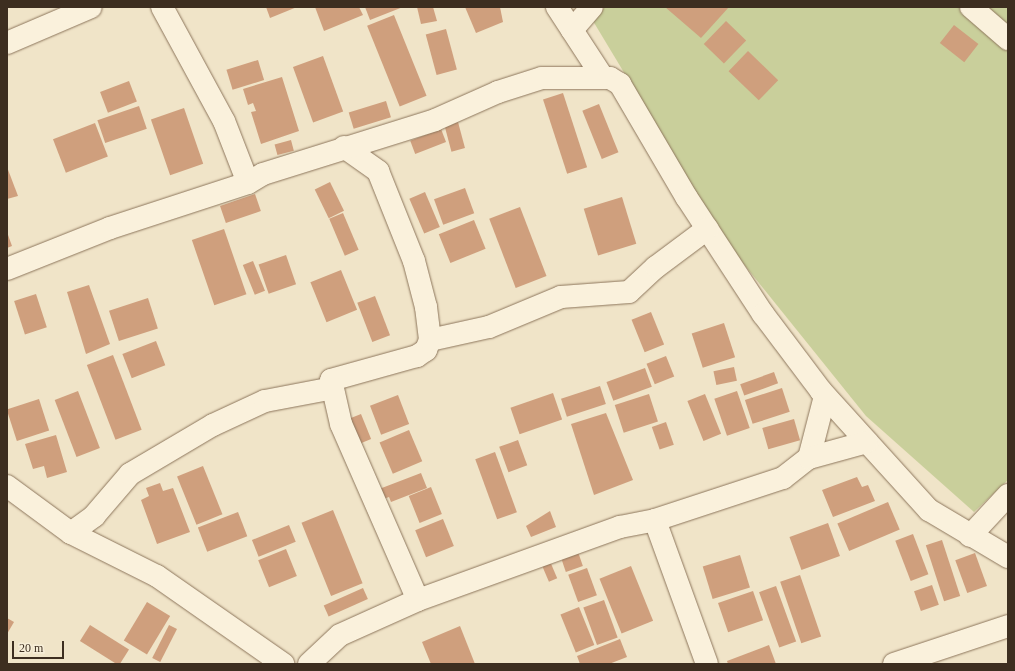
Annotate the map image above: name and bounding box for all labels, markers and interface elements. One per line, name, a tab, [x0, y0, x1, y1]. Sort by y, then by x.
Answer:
scale bar	[14, 633, 66, 659]
text: 20 m	[19, 641, 43, 655]

